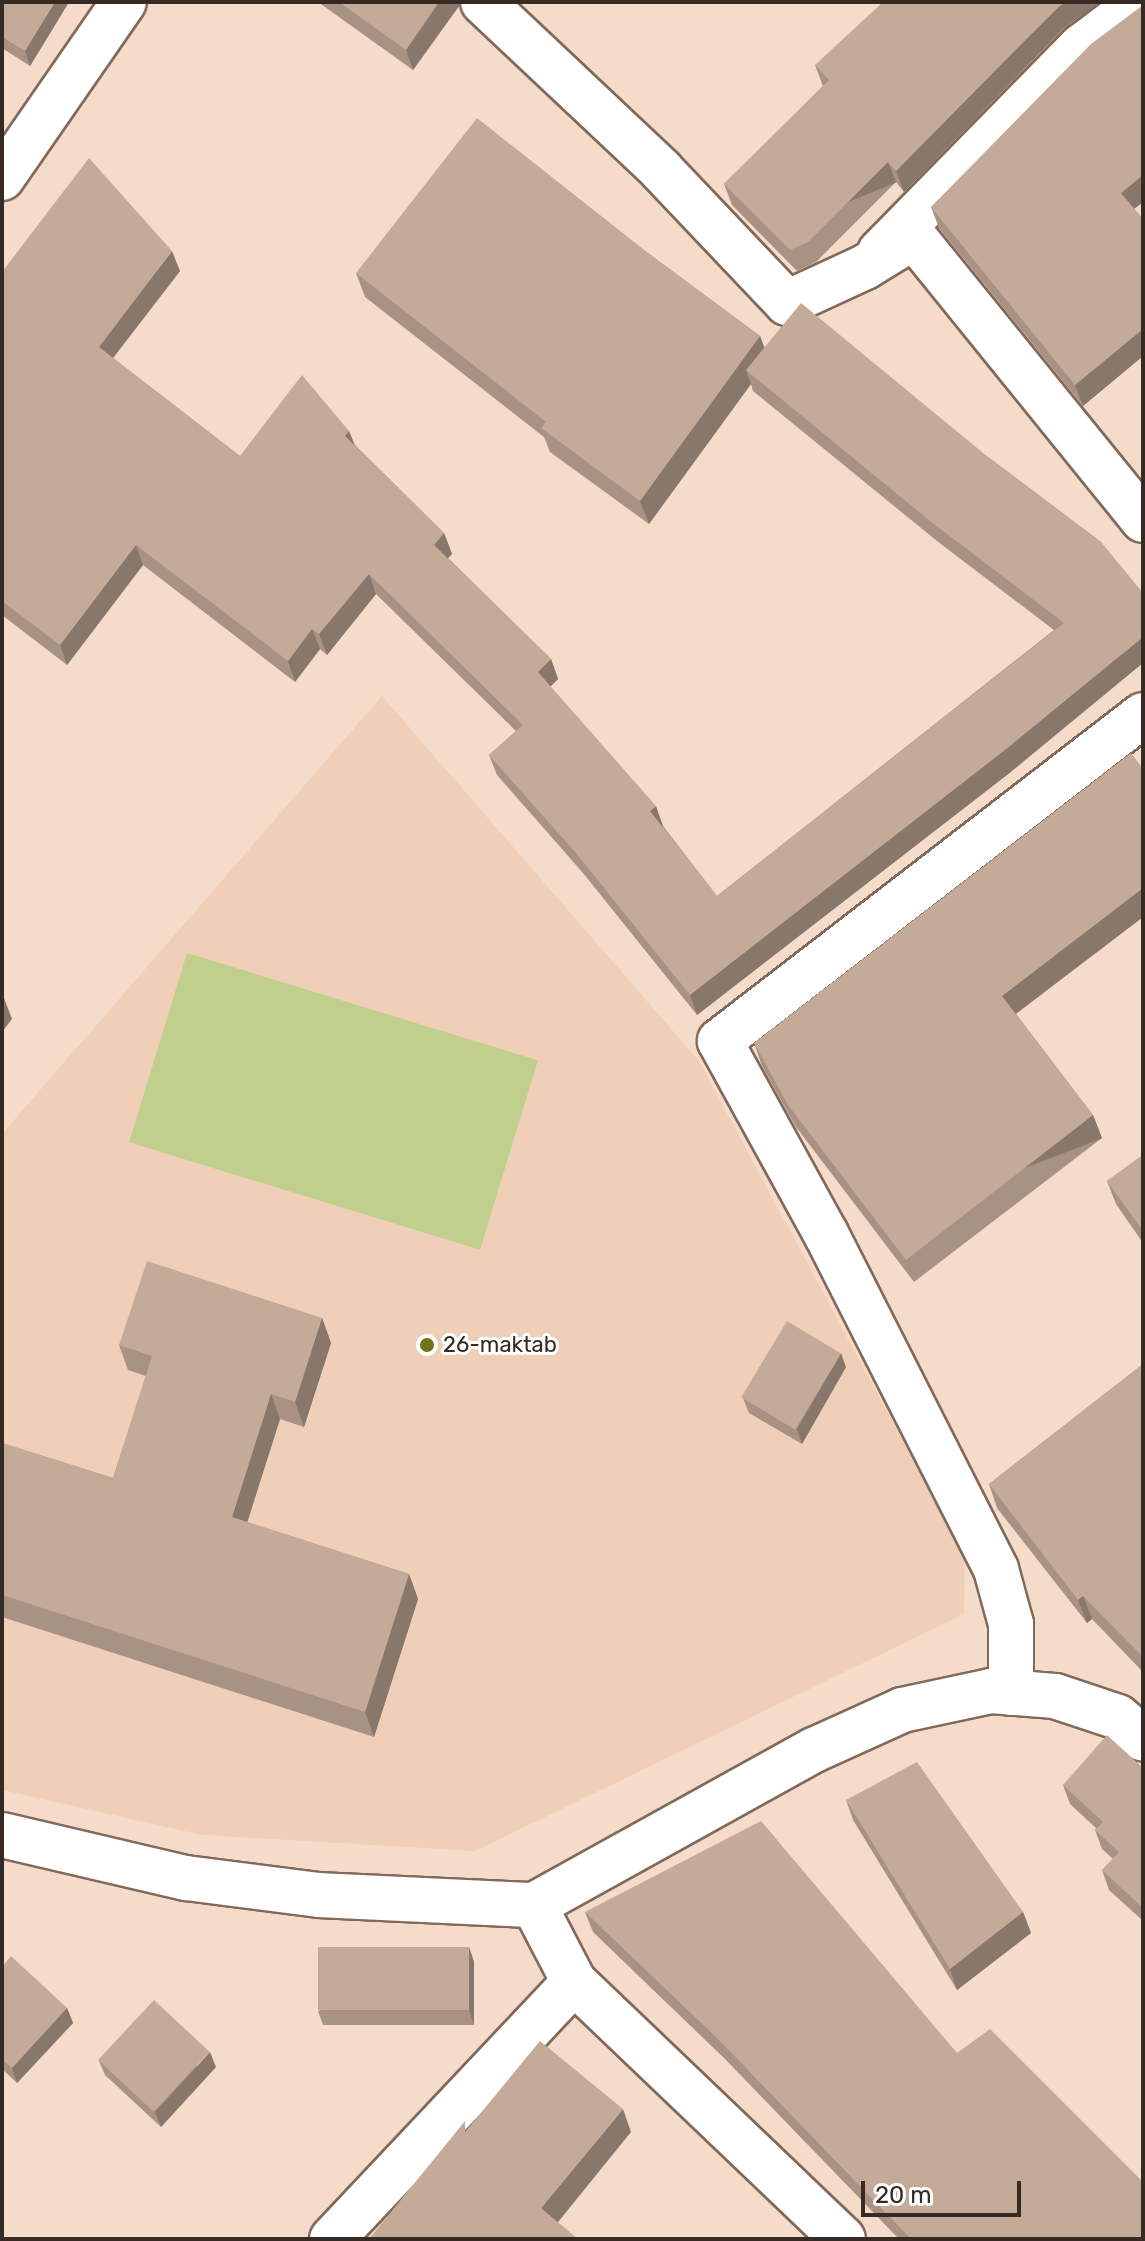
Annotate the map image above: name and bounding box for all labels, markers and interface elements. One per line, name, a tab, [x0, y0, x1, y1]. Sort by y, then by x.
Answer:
place label: 26-maktab	[443, 1332, 557, 1358]
marker: 26-maktab	[418, 1336, 436, 1354]
scale bar	[865, 2165, 1025, 2215]
text: 20 m	[875, 2181, 932, 2209]

